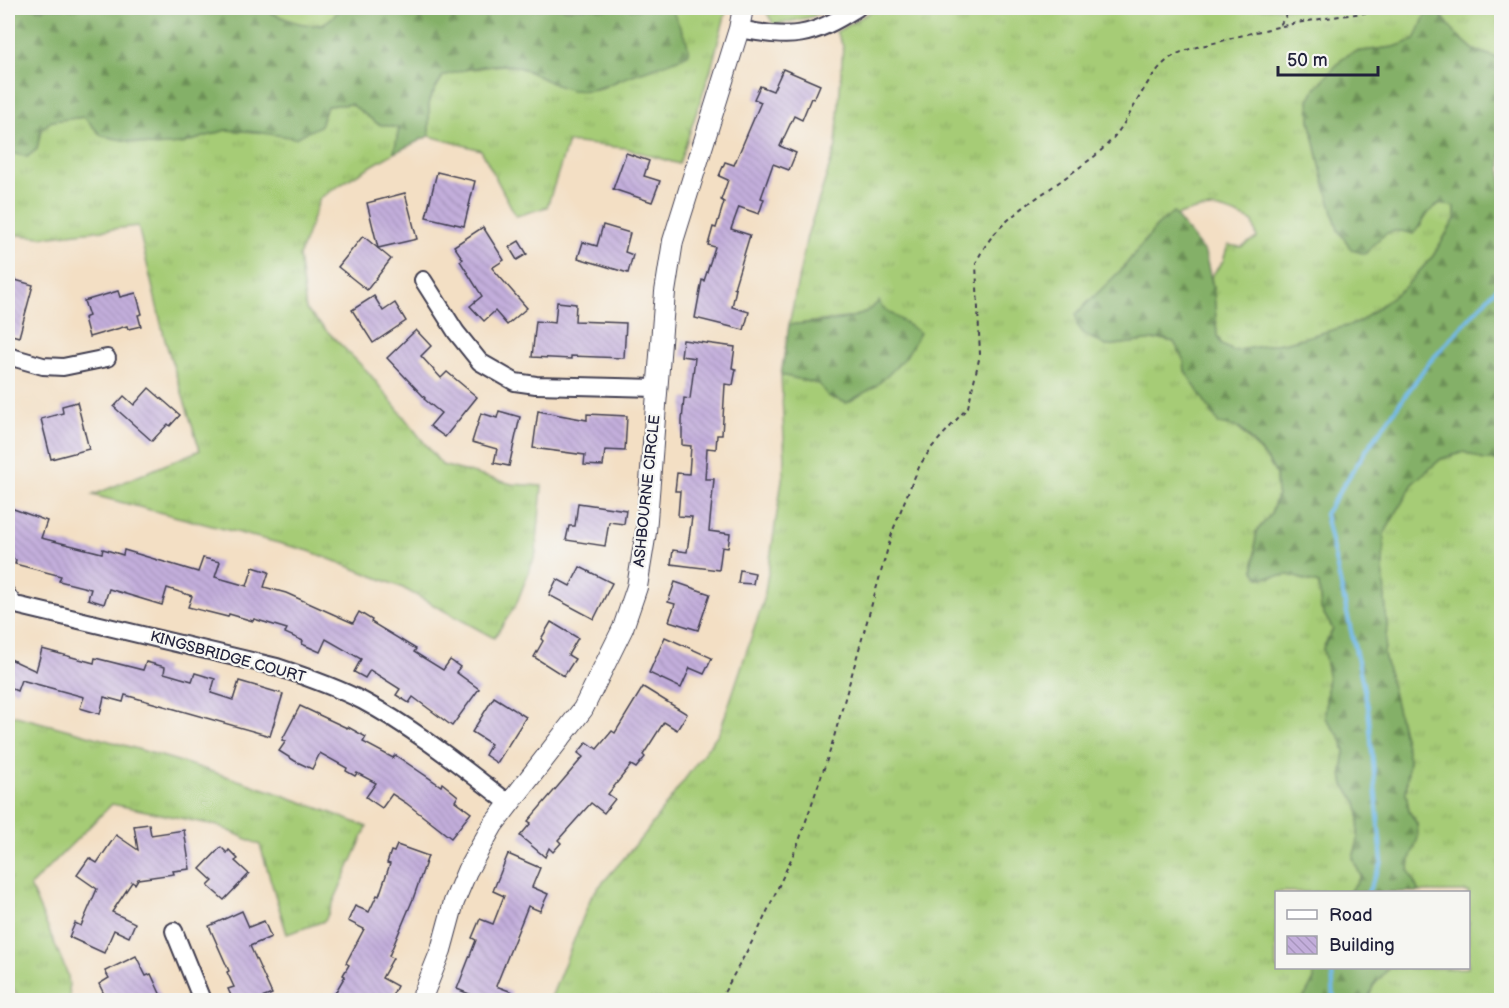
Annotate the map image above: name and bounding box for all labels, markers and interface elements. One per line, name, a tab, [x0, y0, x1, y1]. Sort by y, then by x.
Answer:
scale bar	[1278, 39, 1378, 77]
text: 50 m	[1287, 50, 1328, 71]
street label: ASHBOURNE CIRCLE	[630, 414, 664, 568]
street label: KINGSBRIDGE COURT	[148, 627, 308, 687]
legend	[1275, 891, 1470, 969]
text: Road	[1329, 905, 1373, 926]
text: Building	[1329, 935, 1395, 956]

